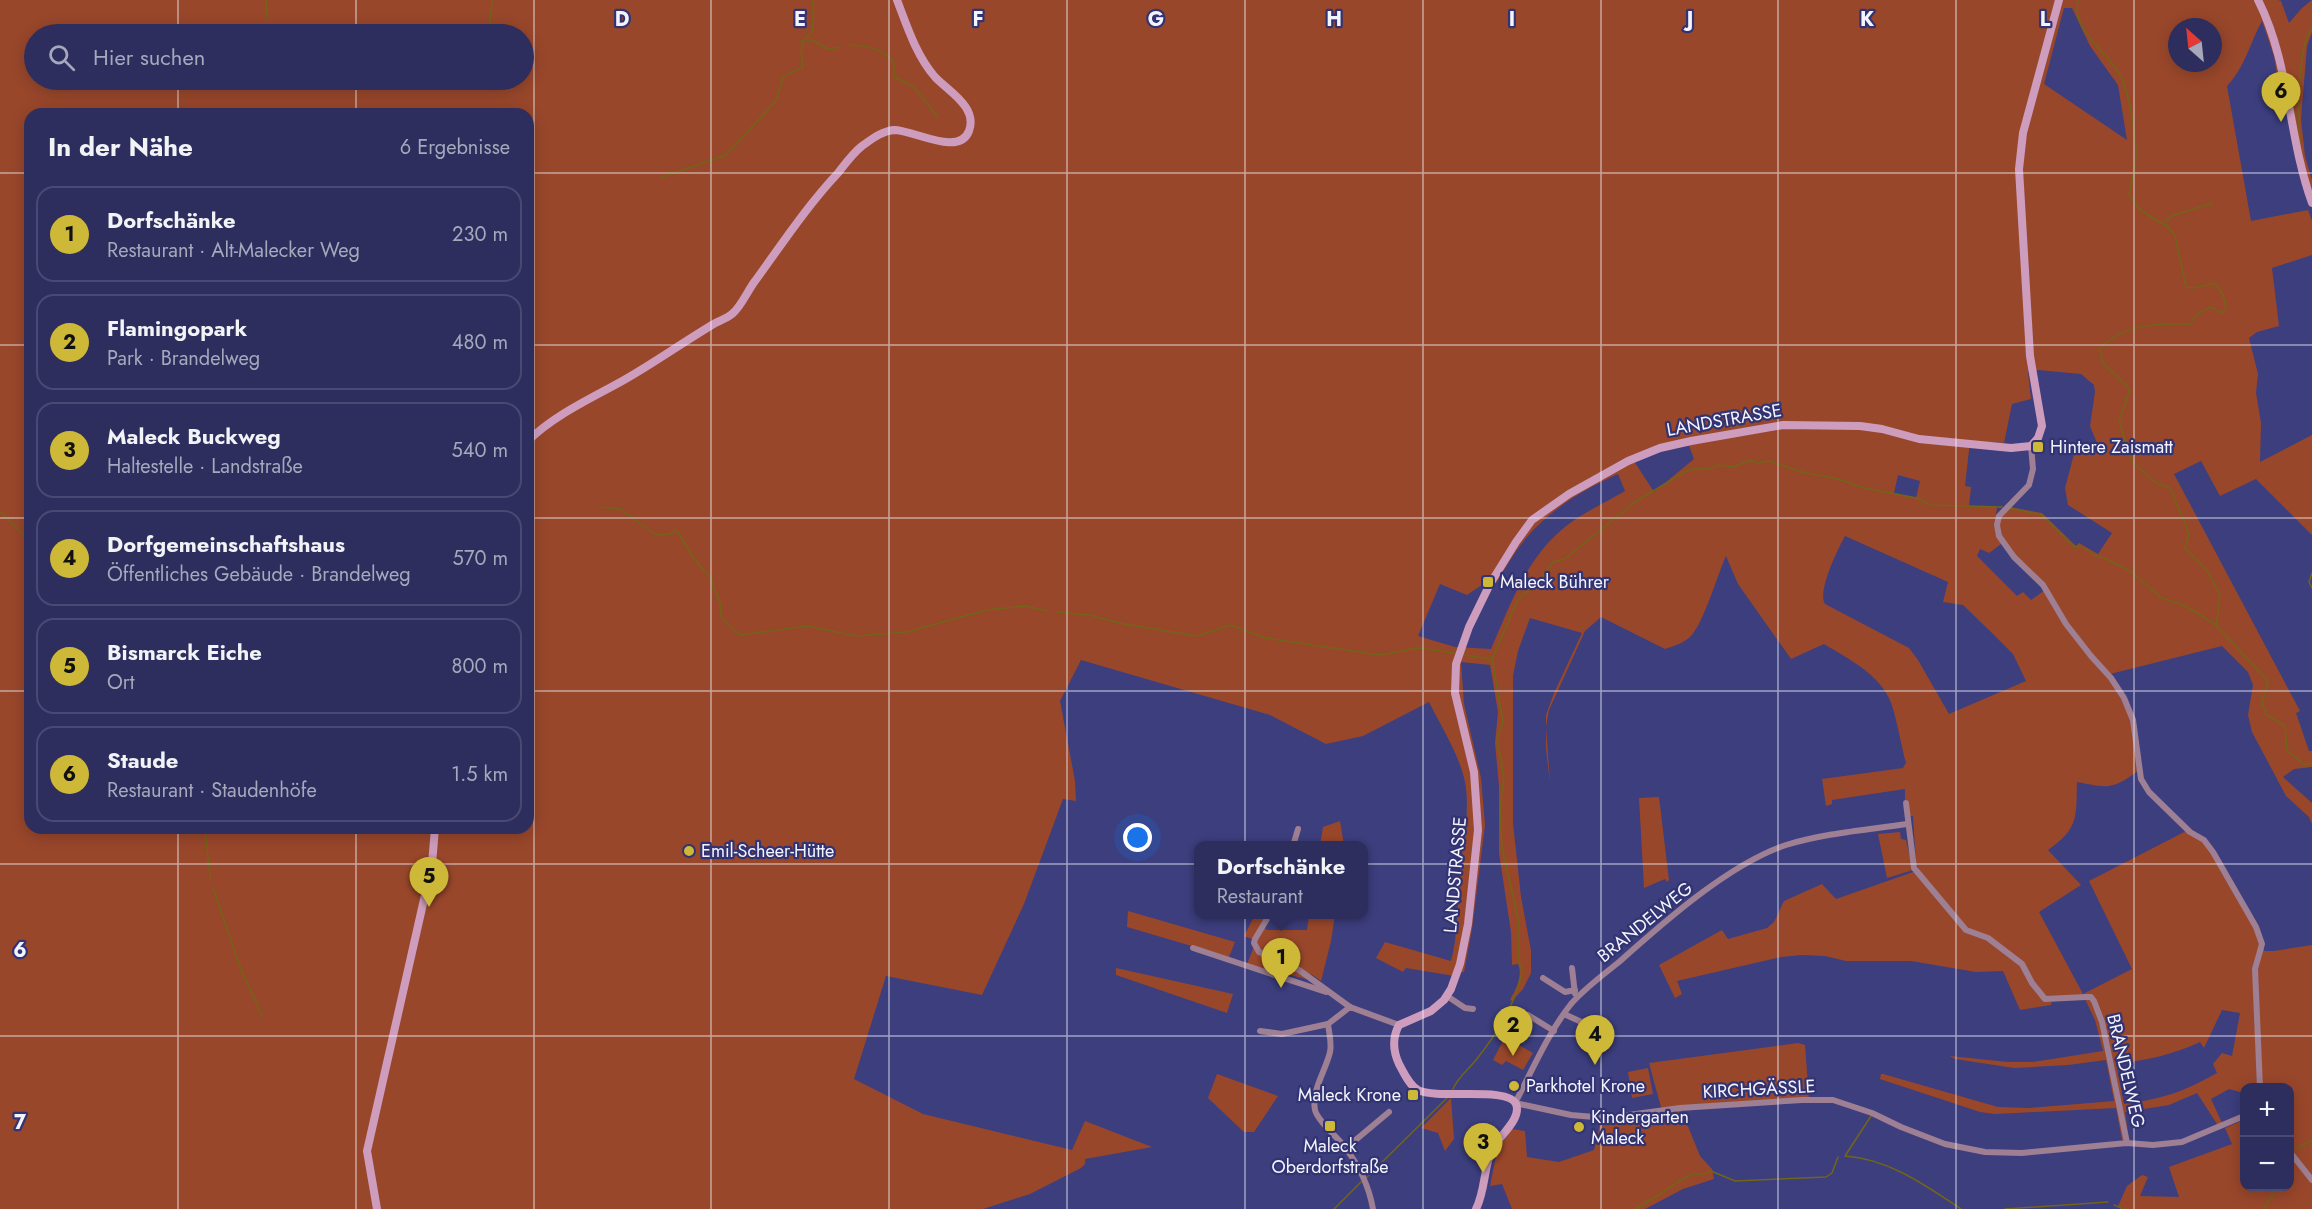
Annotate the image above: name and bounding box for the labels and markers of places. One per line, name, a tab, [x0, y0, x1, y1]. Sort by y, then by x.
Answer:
pin: 6	[2262, 72, 2300, 122]
place label: Hintere Zaismatt	[2050, 434, 2174, 460]
marker: Hintere Zaismatt	[2031, 440, 2045, 454]
place label: Maleck Bührer	[1500, 569, 1610, 595]
marker: Maleck Bührer	[1481, 575, 1495, 589]
place label: Emil-Scheer-Hütte	[701, 838, 834, 864]
marker: Emil-Scheer-Hütte	[682, 844, 696, 858]
pin: 5	[410, 858, 448, 907]
pin: 1	[1262, 938, 1300, 988]
pin: 2	[1494, 1006, 1532, 1056]
pin: 4	[1576, 1016, 1614, 1065]
place label: Parkhotel Krone	[1526, 1073, 1645, 1099]
marker: Parkhotel Krone	[1507, 1079, 1521, 1093]
place label: Maleck Krone	[1298, 1082, 1401, 1108]
marker: Maleck Krone	[1406, 1088, 1420, 1102]
place label: Kindergarten Maleck	[1591, 1104, 1689, 1151]
marker: Maleck Oberdorfstraße	[1323, 1119, 1337, 1133]
marker: Kindergarten Maleck	[1572, 1120, 1586, 1134]
pin: 3	[1464, 1124, 1502, 1173]
place label: Maleck Oberdorfstraße	[1271, 1133, 1389, 1180]

